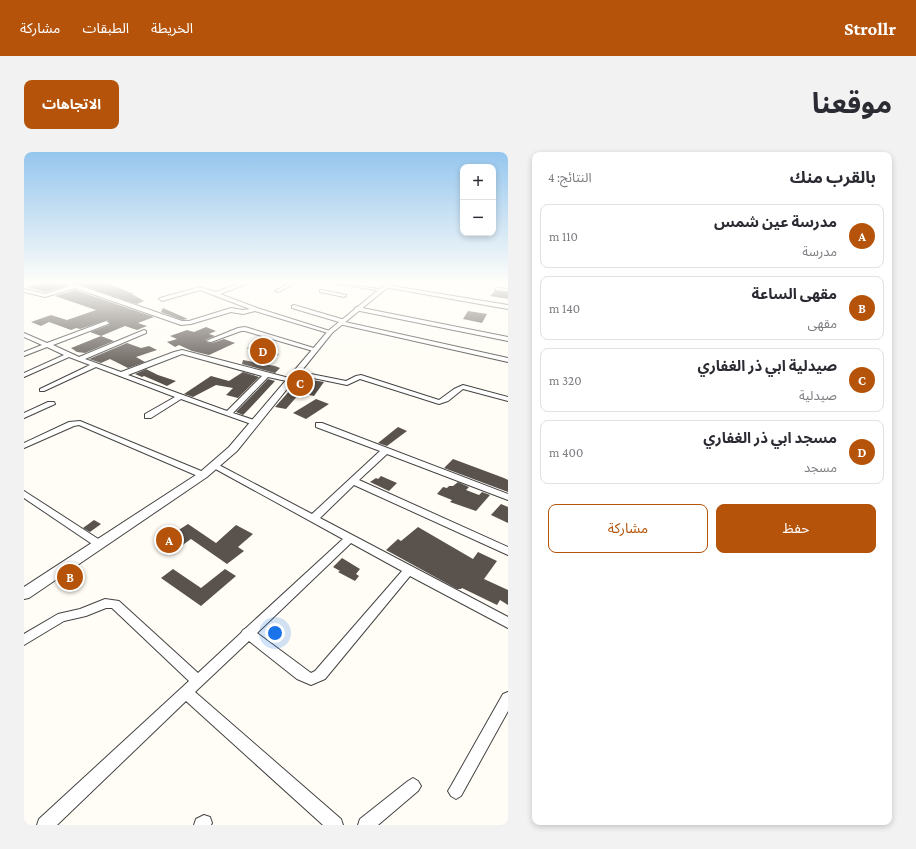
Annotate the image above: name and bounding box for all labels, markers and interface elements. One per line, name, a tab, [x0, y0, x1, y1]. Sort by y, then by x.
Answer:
text: Strollr	[844, 18, 896, 39]
text: مشاركة	[20, 20, 60, 36]
text: الطبقات	[82, 20, 129, 36]
text: الخريطة	[151, 20, 193, 36]
button: الاتجاهات	[24, 80, 119, 129]
text: موقعنا	[812, 88, 892, 119]
map controls	[460, 164, 496, 236]
button: +	[460, 164, 496, 200]
text: بالقرب منك	[790, 168, 876, 187]
text: النتائج: 4	[548, 170, 592, 185]
button: −	[460, 200, 496, 236]
text: مدرسة عين شمس	[714, 214, 837, 230]
text: 110 m	[549, 229, 578, 244]
text: A	[858, 229, 866, 244]
text: مدرسة	[802, 244, 837, 259]
text: مقهى الساعة	[752, 286, 837, 302]
text: 140 m	[549, 301, 580, 316]
text: B	[858, 301, 866, 316]
text: مقهى	[808, 316, 837, 331]
pin: D	[250, 336, 276, 366]
text: صيدلية ابي ذر الغفاري	[697, 358, 837, 374]
pin: C	[287, 368, 313, 398]
text: 320 m	[549, 373, 582, 388]
text: C	[858, 373, 866, 388]
text: صيدلية	[799, 388, 837, 403]
text: مسجد ابي ذر الغفاري	[703, 430, 837, 446]
text: 400 m	[549, 445, 583, 460]
text: D	[858, 445, 867, 460]
text: مسجد	[804, 460, 837, 475]
button: مشاركة	[548, 504, 708, 553]
button: حفظ	[716, 504, 876, 553]
pin: A	[156, 525, 182, 555]
pin: B	[57, 562, 83, 592]
your location	[265, 623, 285, 643]

